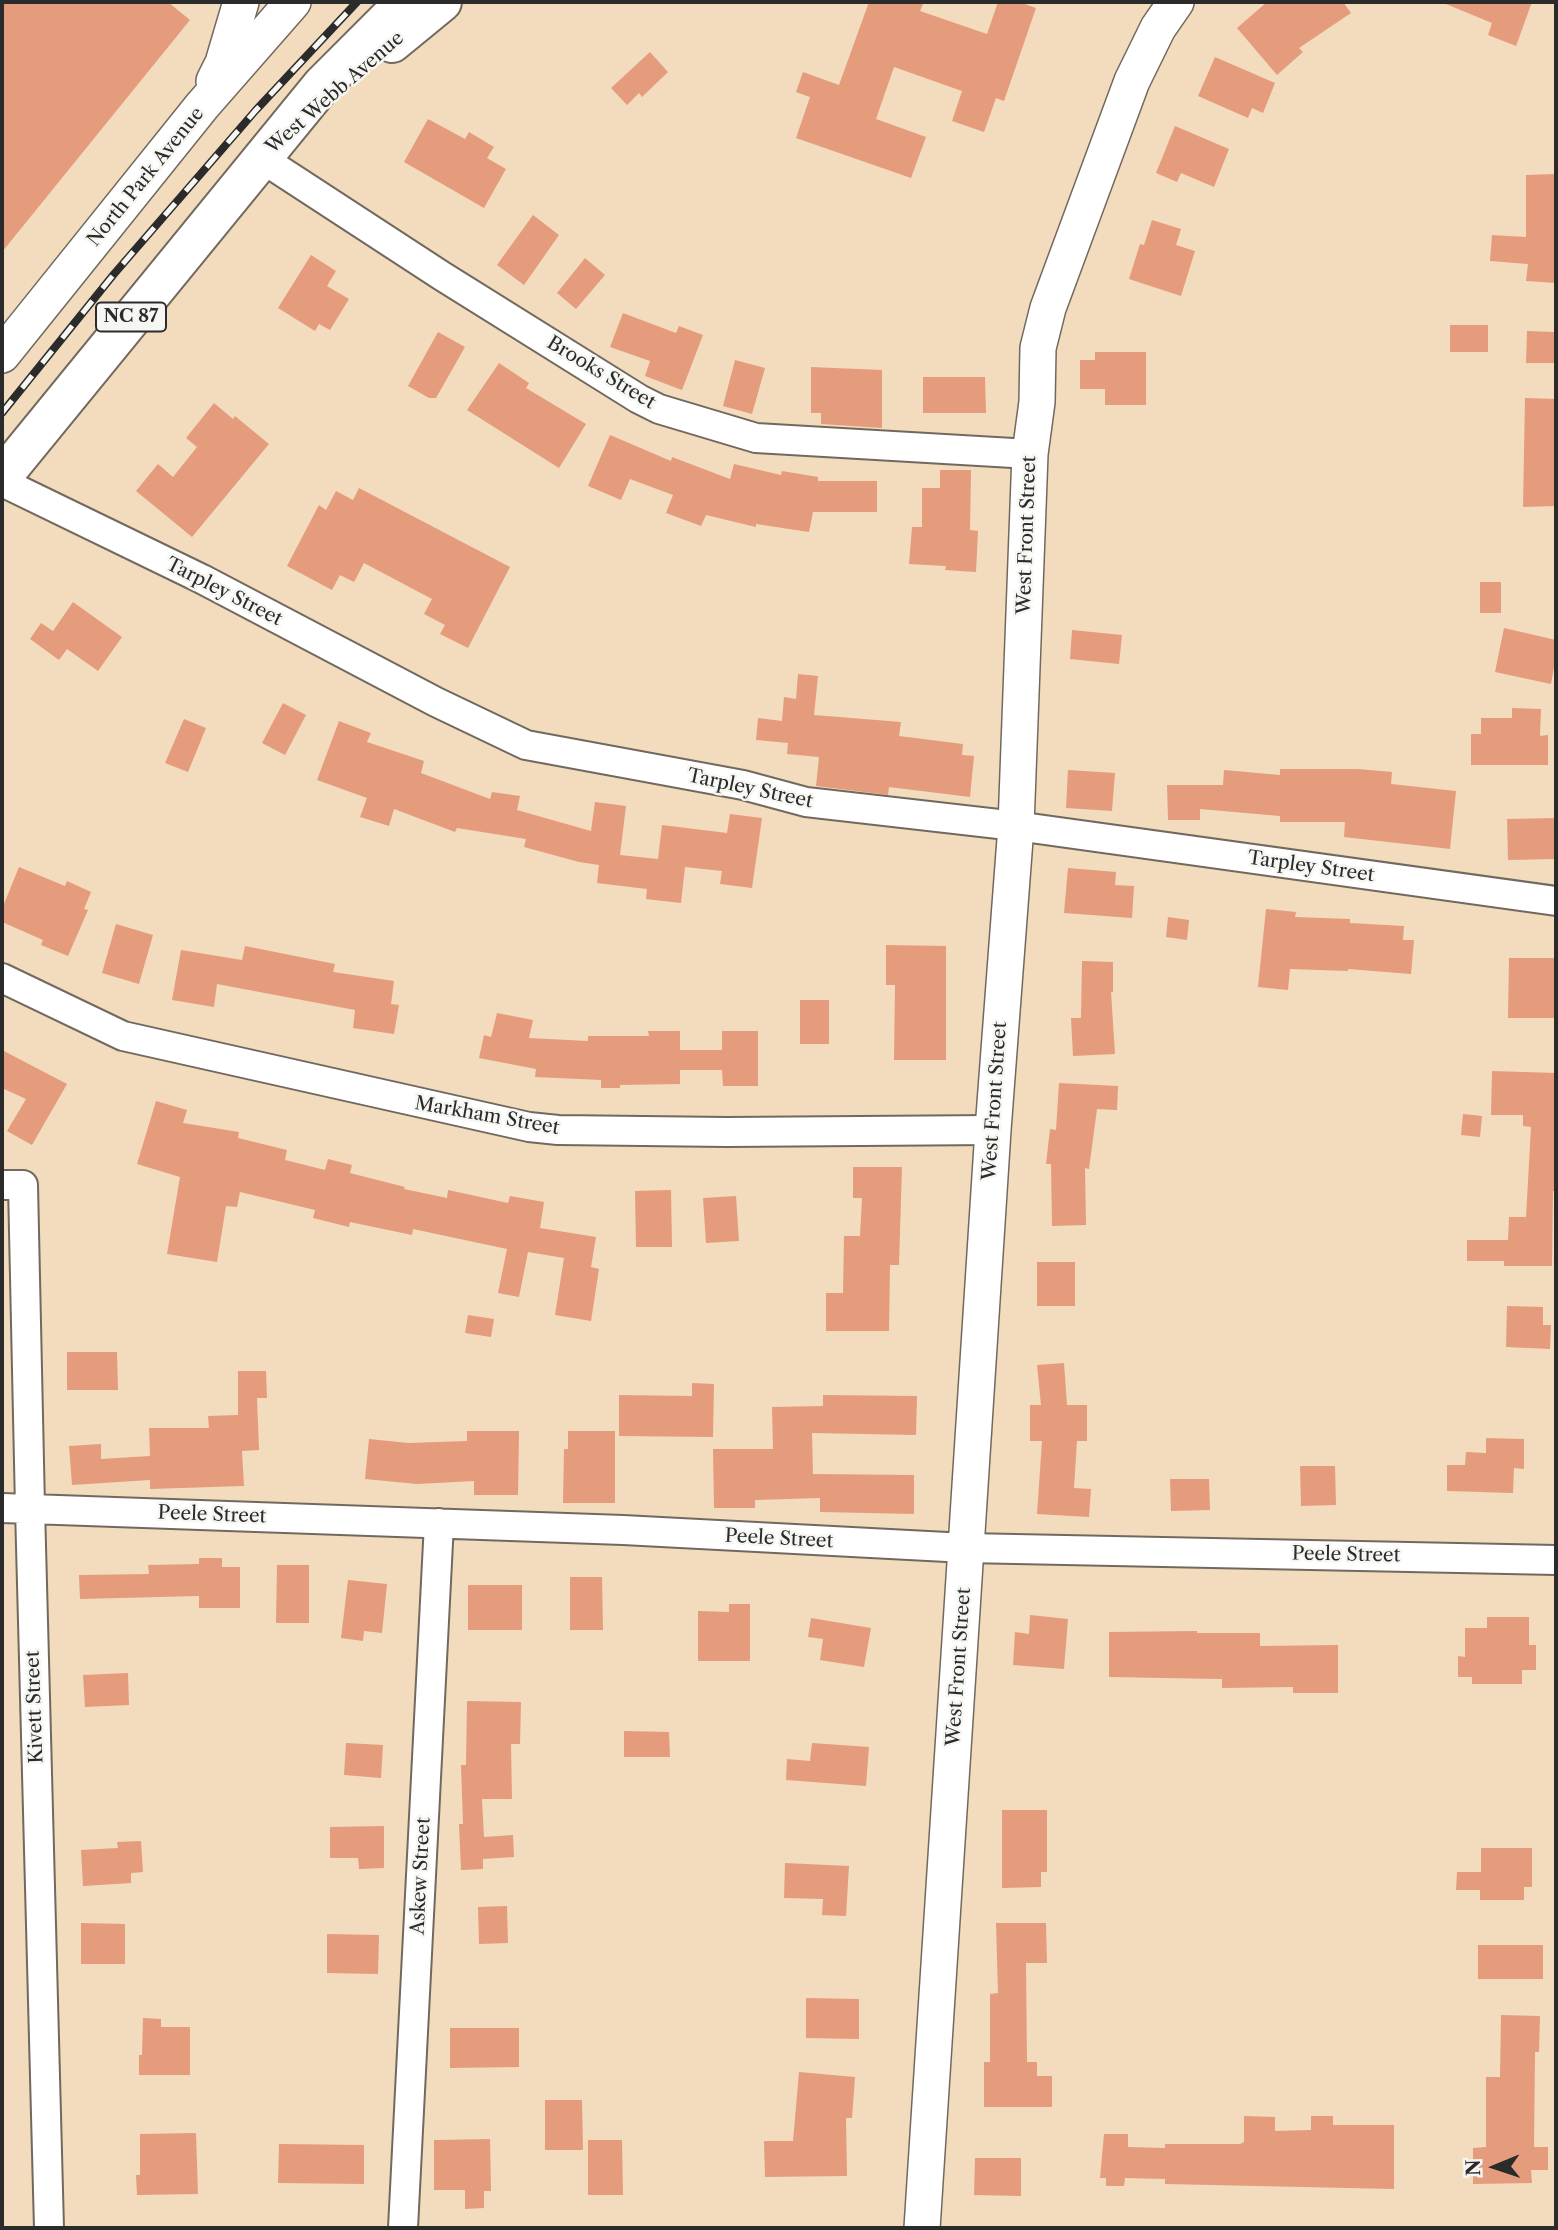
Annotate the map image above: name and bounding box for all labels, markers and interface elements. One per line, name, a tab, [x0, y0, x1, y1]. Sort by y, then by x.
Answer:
street label: West Webb Avenue	[261, 27, 409, 159]
street label: North Park Avenue	[83, 103, 209, 251]
road number: NC 87	[96, 302, 166, 332]
street label: Brooks Street	[543, 332, 659, 414]
street label: West Front Street	[1013, 455, 1041, 615]
street label: Tarpley Street	[162, 553, 286, 631]
street label: Tarpley Street	[685, 765, 815, 813]
street label: Tarpley Street	[1246, 847, 1376, 887]
street label: West Front Street	[978, 1021, 1012, 1181]
street label: Markham Street	[413, 1092, 561, 1140]
street label: Peele Street	[157, 1502, 267, 1528]
street label: Peele Street	[724, 1525, 834, 1553]
street label: Peele Street	[1292, 1543, 1400, 1567]
street label: West Front Street	[942, 1587, 976, 1747]
street label: Kivett Street	[22, 1650, 48, 1764]
street label: Askew Street	[407, 1817, 435, 1935]
north arrow	[1460, 2132, 1530, 2202]
text: N	[1462, 2159, 1485, 2176]

